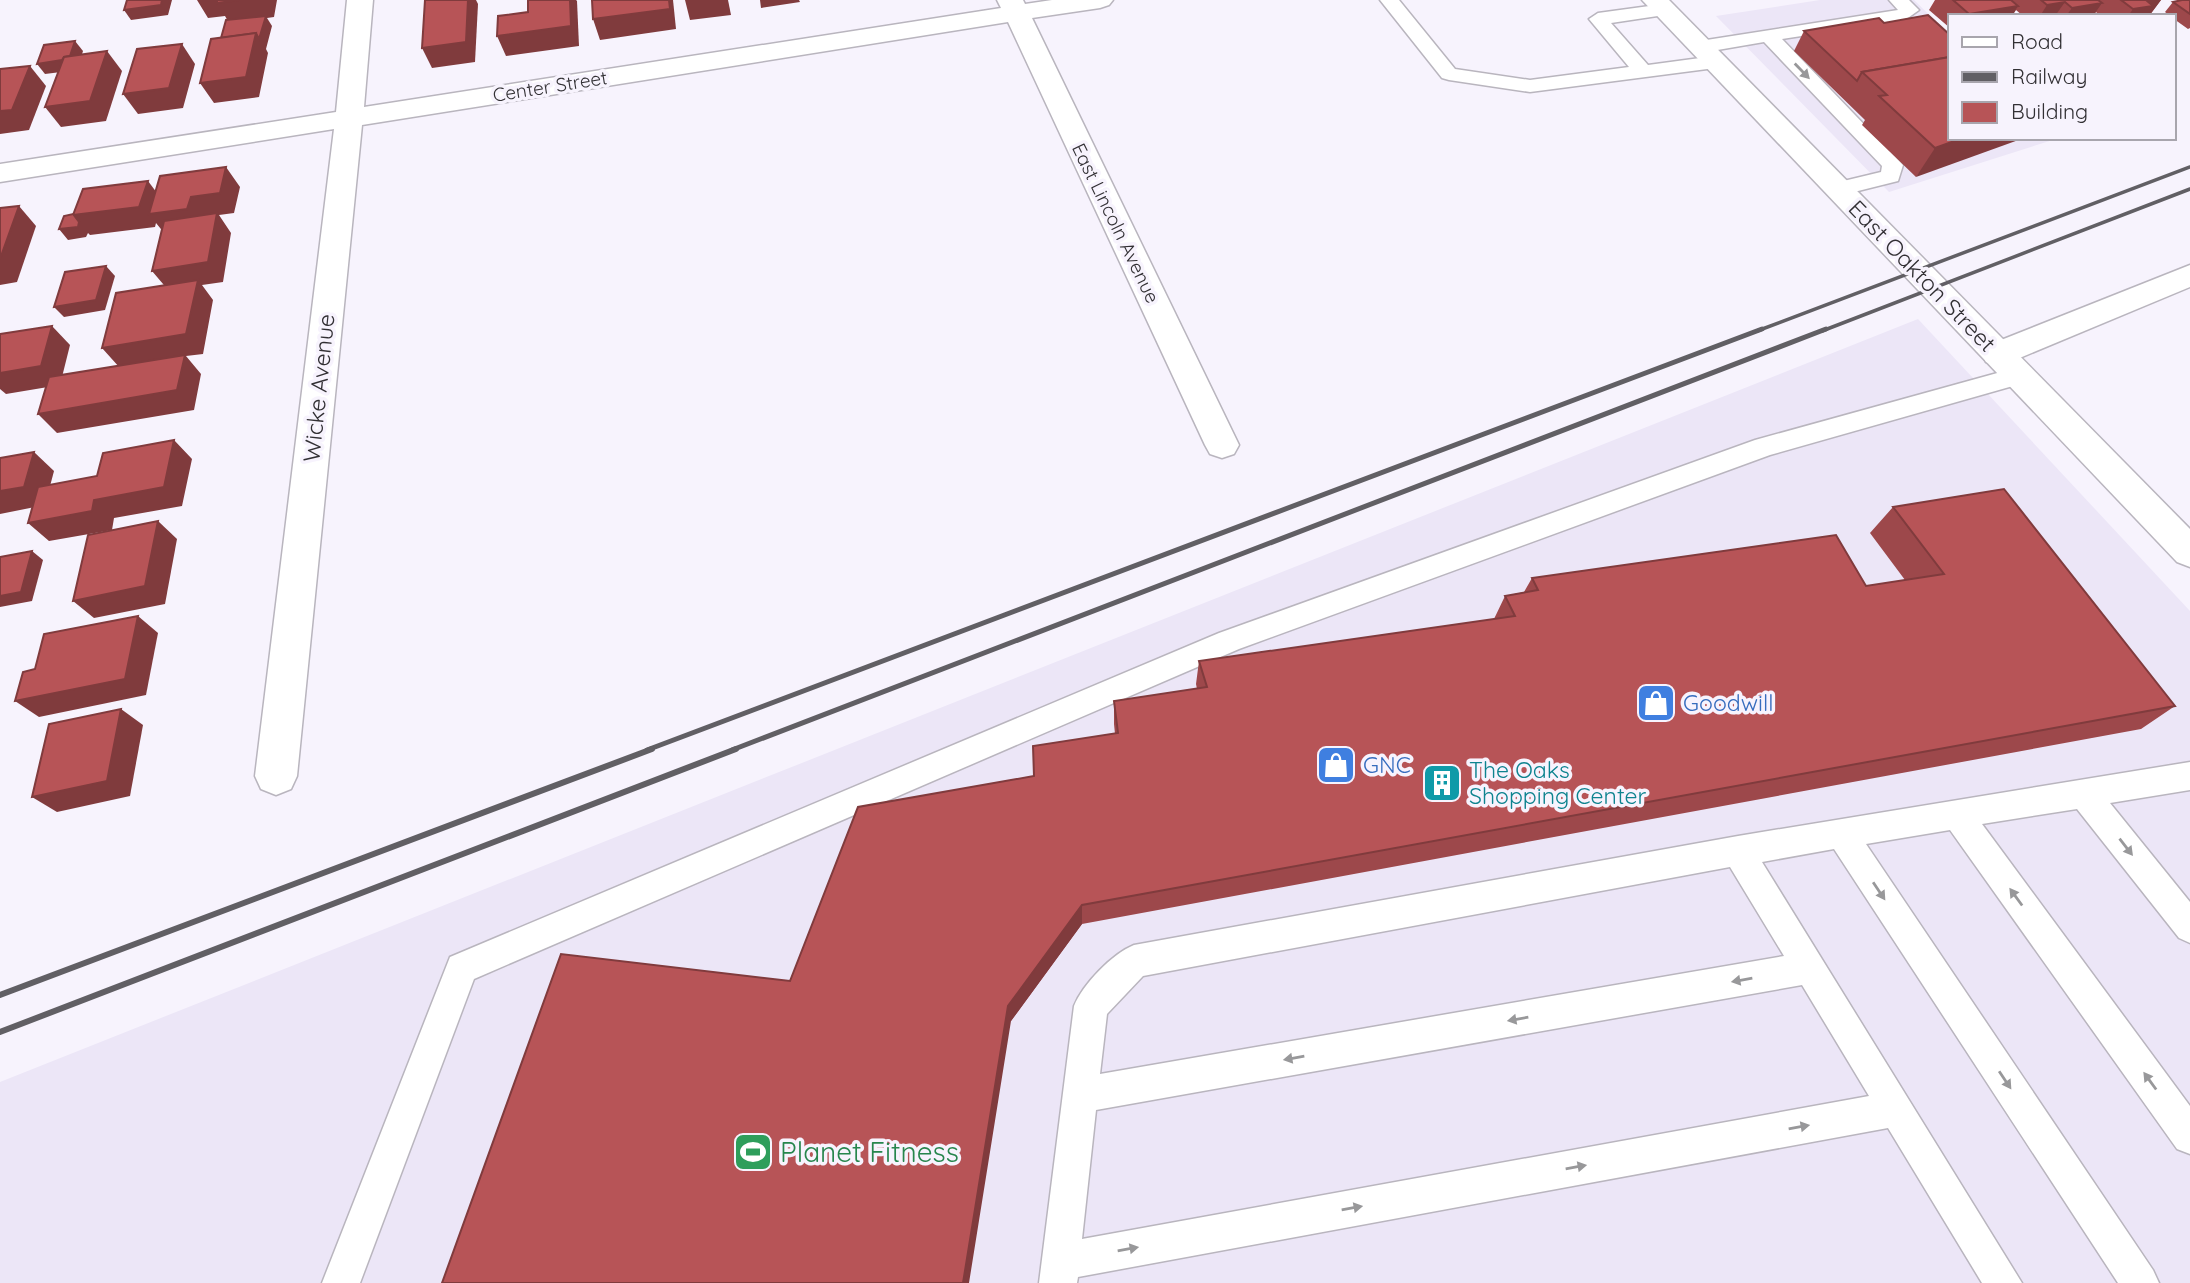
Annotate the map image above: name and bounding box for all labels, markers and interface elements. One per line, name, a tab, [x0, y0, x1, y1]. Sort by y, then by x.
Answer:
legend	[1948, 14, 2176, 140]
text: Road	[2011, 28, 2063, 54]
one-way arrow	[1793, 62, 1809, 79]
text: Railway	[2011, 63, 2087, 89]
street label: Center Street	[491, 65, 609, 107]
text: Building	[2011, 98, 2088, 124]
street label: East Lincoln Avenue	[1067, 139, 1165, 307]
street label: East Oakton Street	[1843, 194, 2002, 358]
street label: Wicke Avenue	[296, 312, 341, 463]
shop icon: Goodwill	[1635, 682, 1677, 724]
place label: Goodwill	[1683, 688, 1774, 717]
shop icon: GNC	[1315, 744, 1357, 786]
place label: GNC	[1363, 750, 1411, 779]
place label: The Oaks Shopping Center	[1469, 755, 1647, 810]
building icon: The Oaks Shopping Center	[1421, 762, 1463, 804]
one-way arrow	[2119, 838, 2133, 856]
one-way arrow	[1872, 882, 1886, 900]
one-way arrow	[2009, 888, 2023, 906]
one-way arrow	[1731, 975, 1753, 986]
one-way arrow	[1507, 1014, 1529, 1025]
one-way arrow	[1283, 1053, 1305, 1064]
one-way arrow	[1998, 1071, 2012, 1089]
one-way arrow	[2143, 1072, 2157, 1090]
one-way arrow	[1788, 1121, 1810, 1132]
sports icon: Planet Fitness	[732, 1131, 774, 1173]
place label: Planet Fitness	[780, 1134, 959, 1169]
one-way arrow	[1565, 1162, 1587, 1173]
one-way arrow	[1341, 1202, 1363, 1213]
one-way arrow	[1117, 1243, 1139, 1254]

